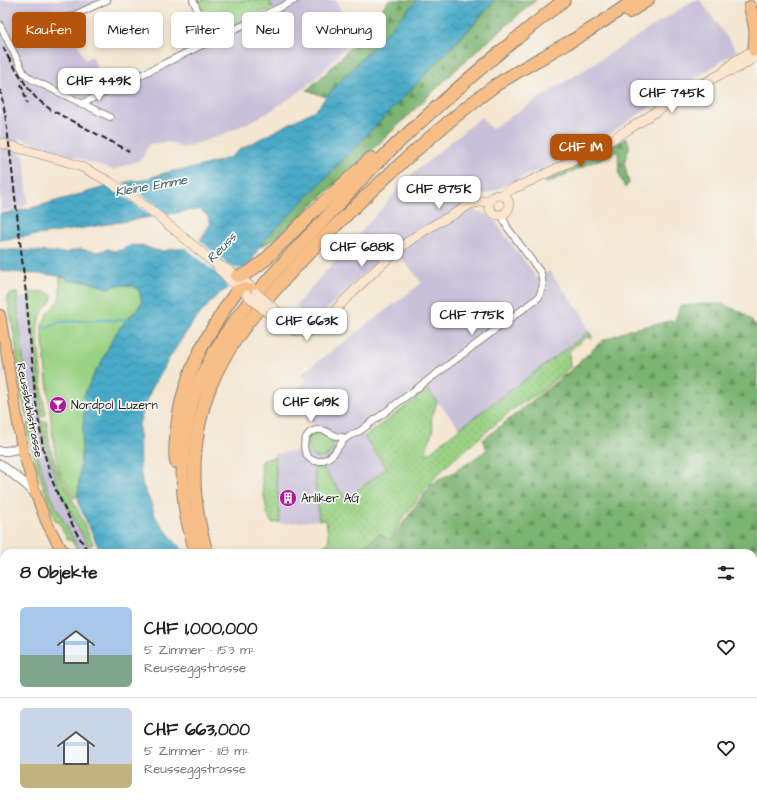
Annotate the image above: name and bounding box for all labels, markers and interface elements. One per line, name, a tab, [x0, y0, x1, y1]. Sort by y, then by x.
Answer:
chip: Kaufen	[12, 12, 86, 48]
chip: Mieten	[94, 12, 163, 48]
chip: Filter	[171, 12, 234, 48]
chip: Neu	[242, 12, 294, 48]
chip: Wohnung	[302, 12, 386, 48]
pin: CHF 449K	[58, 68, 140, 102]
text: CHF 449K	[67, 72, 131, 90]
pin: CHF 745K	[631, 80, 713, 114]
text: CHF 745K	[639, 84, 705, 102]
pin: CHF 1M	[548, 134, 614, 168]
text: CHF 1M	[559, 138, 603, 156]
water label: Kleine Emme	[114, 171, 189, 201]
pin: CHF 875K	[398, 176, 480, 210]
text: CHF 875K	[407, 180, 471, 198]
water label: Reuss	[203, 227, 242, 267]
pin: CHF 688K	[321, 234, 403, 268]
text: CHF 688K	[330, 238, 394, 256]
pin: CHF 775K	[431, 302, 513, 336]
text: CHF 775K	[440, 306, 504, 324]
pin: CHF 663K	[266, 308, 348, 342]
text: CHF 663K	[276, 312, 338, 330]
street label: Reussbühlstrasse	[12, 361, 47, 459]
pin: CHF 619K	[270, 389, 352, 423]
text: CHF 619K	[283, 393, 339, 411]
bar icon: Nordpol Luzern	[48, 395, 68, 415]
place label: Nordpol Luzern	[71, 397, 158, 414]
building icon: Anliker AG	[278, 488, 298, 508]
place label: Anliker AG	[301, 490, 360, 507]
text: 8 Objekte	[20, 561, 98, 585]
icon: filters	[715, 562, 737, 584]
text: CHF 1,000,000	[144, 617, 257, 641]
icon: home	[52, 623, 100, 671]
icon: heart	[715, 636, 737, 658]
text: 5 Zimmer · 153 m²	[144, 641, 255, 659]
text: Reusseggstrasse	[144, 659, 246, 677]
text: CHF 663,000	[144, 718, 250, 742]
icon: home	[52, 724, 100, 772]
icon: heart	[715, 737, 737, 759]
text: 5 Zimmer · 118 m²	[144, 742, 249, 760]
text: Reusseggstrasse	[144, 760, 246, 778]

